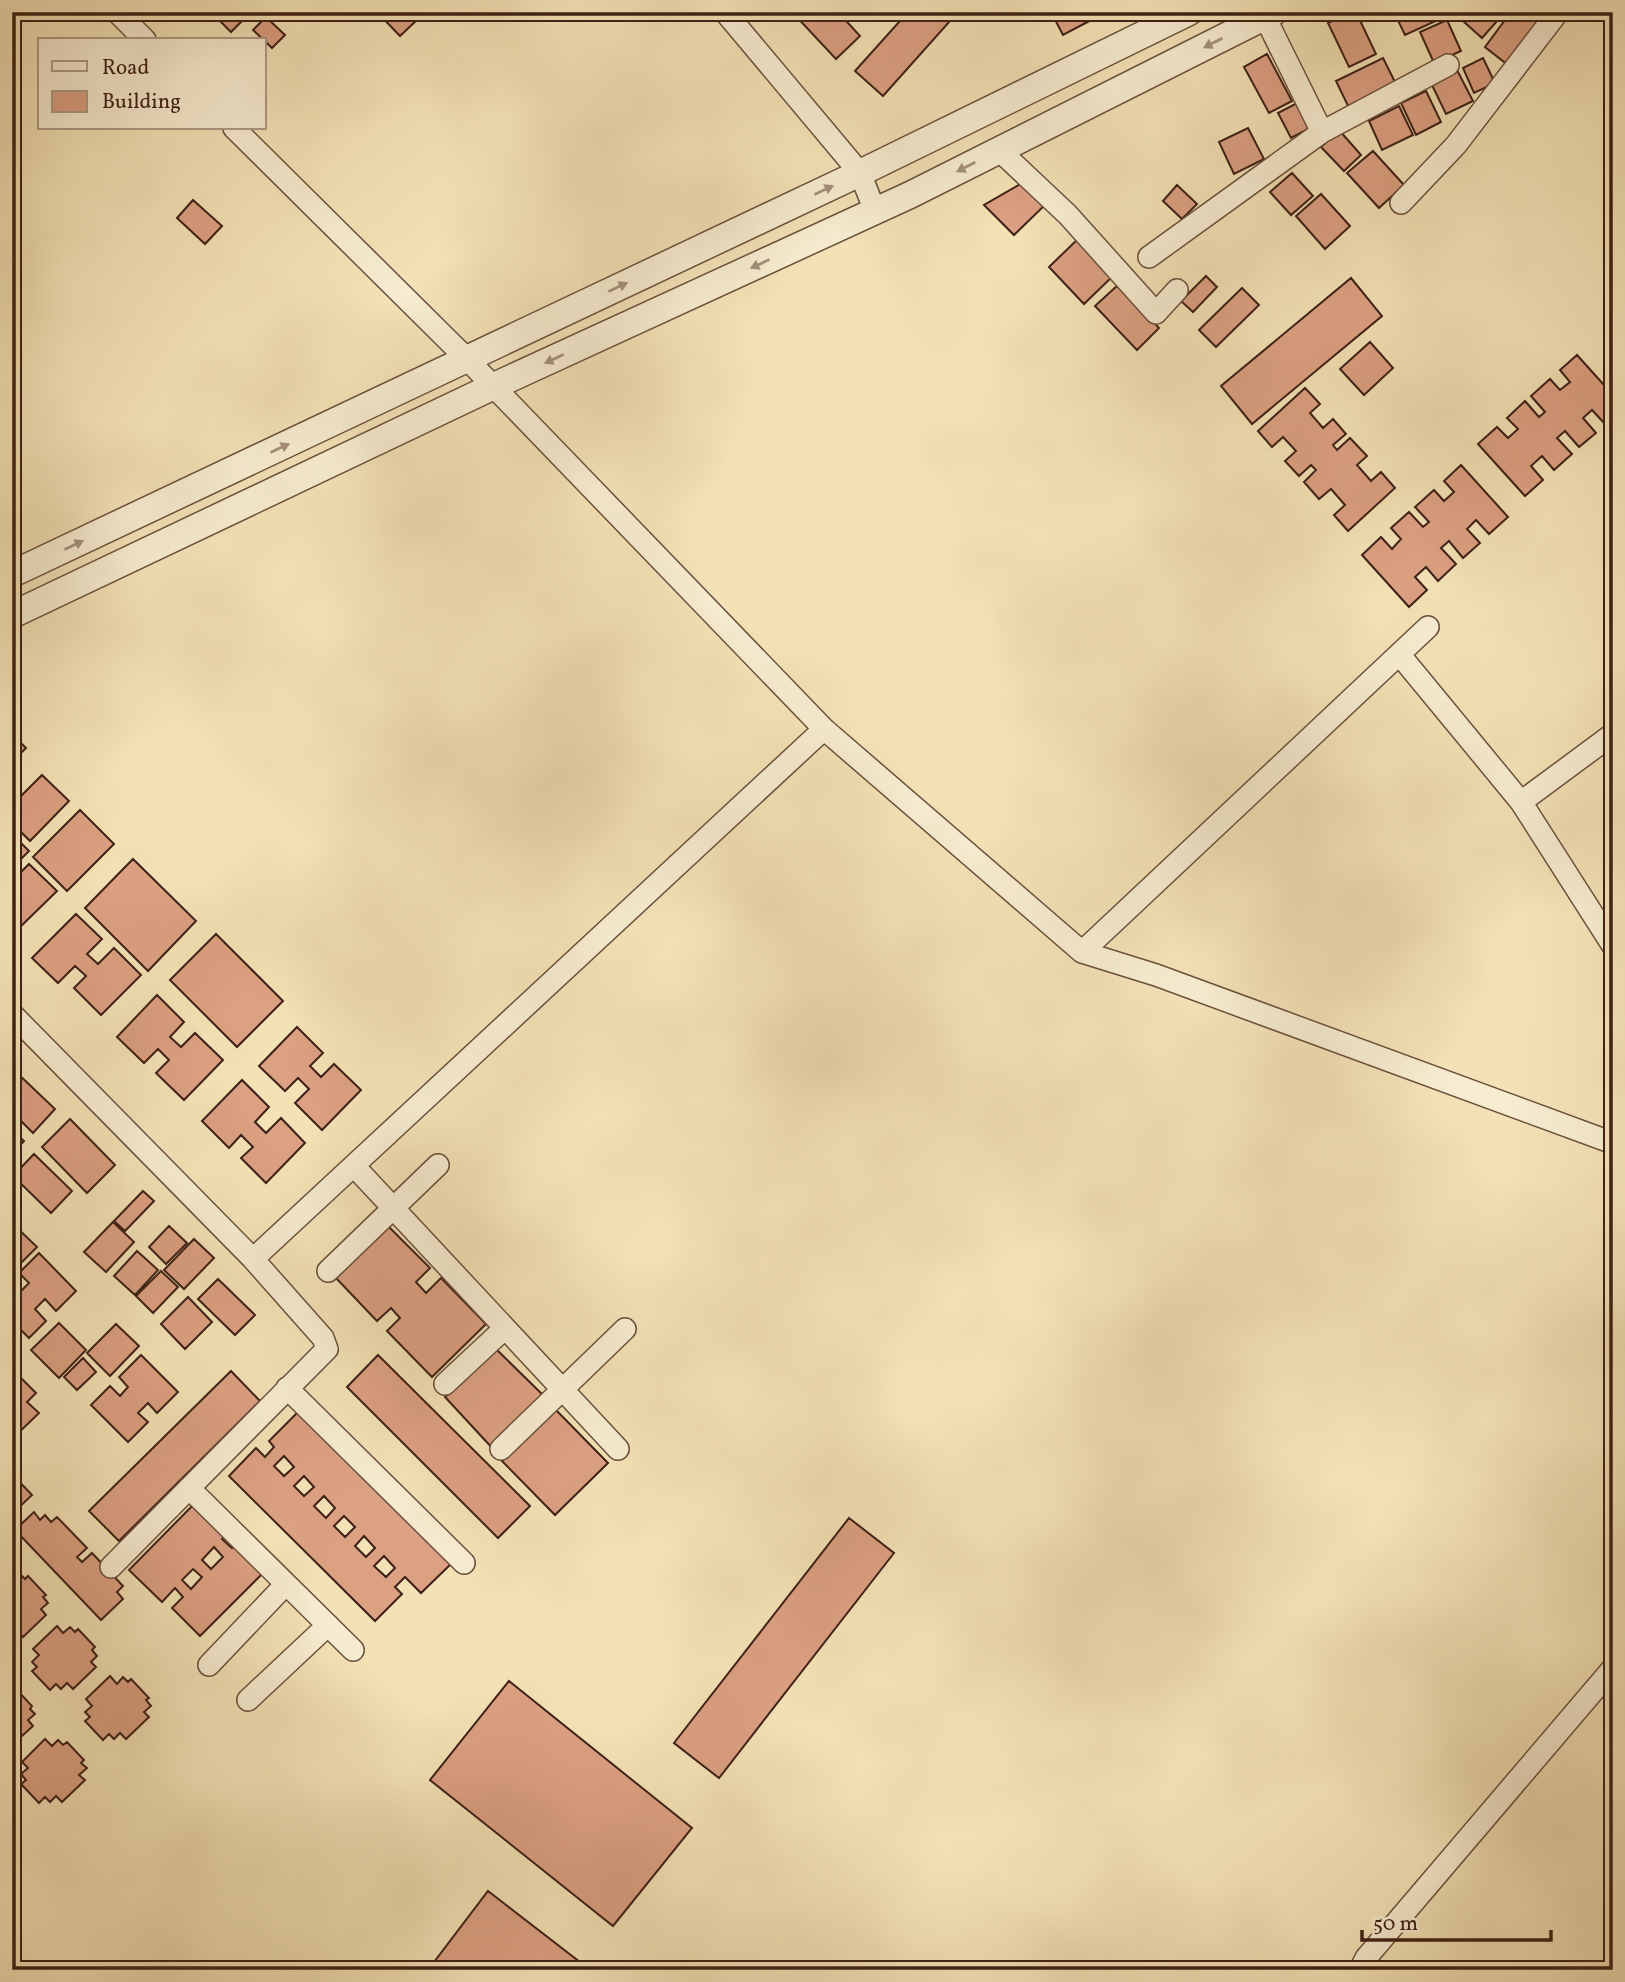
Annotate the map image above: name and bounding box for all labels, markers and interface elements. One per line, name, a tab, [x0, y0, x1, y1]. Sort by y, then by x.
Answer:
one-way arrow	[1203, 37, 1223, 48]
legend	[38, 38, 266, 130]
text: Road	[102, 54, 149, 83]
text: Building	[102, 88, 181, 117]
one-way arrow	[956, 161, 976, 172]
one-way arrow	[814, 184, 834, 196]
one-way arrow	[750, 259, 771, 270]
one-way arrow	[608, 282, 628, 293]
one-way arrow	[544, 353, 564, 365]
one-way arrow	[270, 442, 290, 453]
one-way arrow	[64, 539, 84, 551]
scale bar	[1362, 1898, 1552, 1942]
text: 50 m	[1373, 1910, 1418, 1939]

